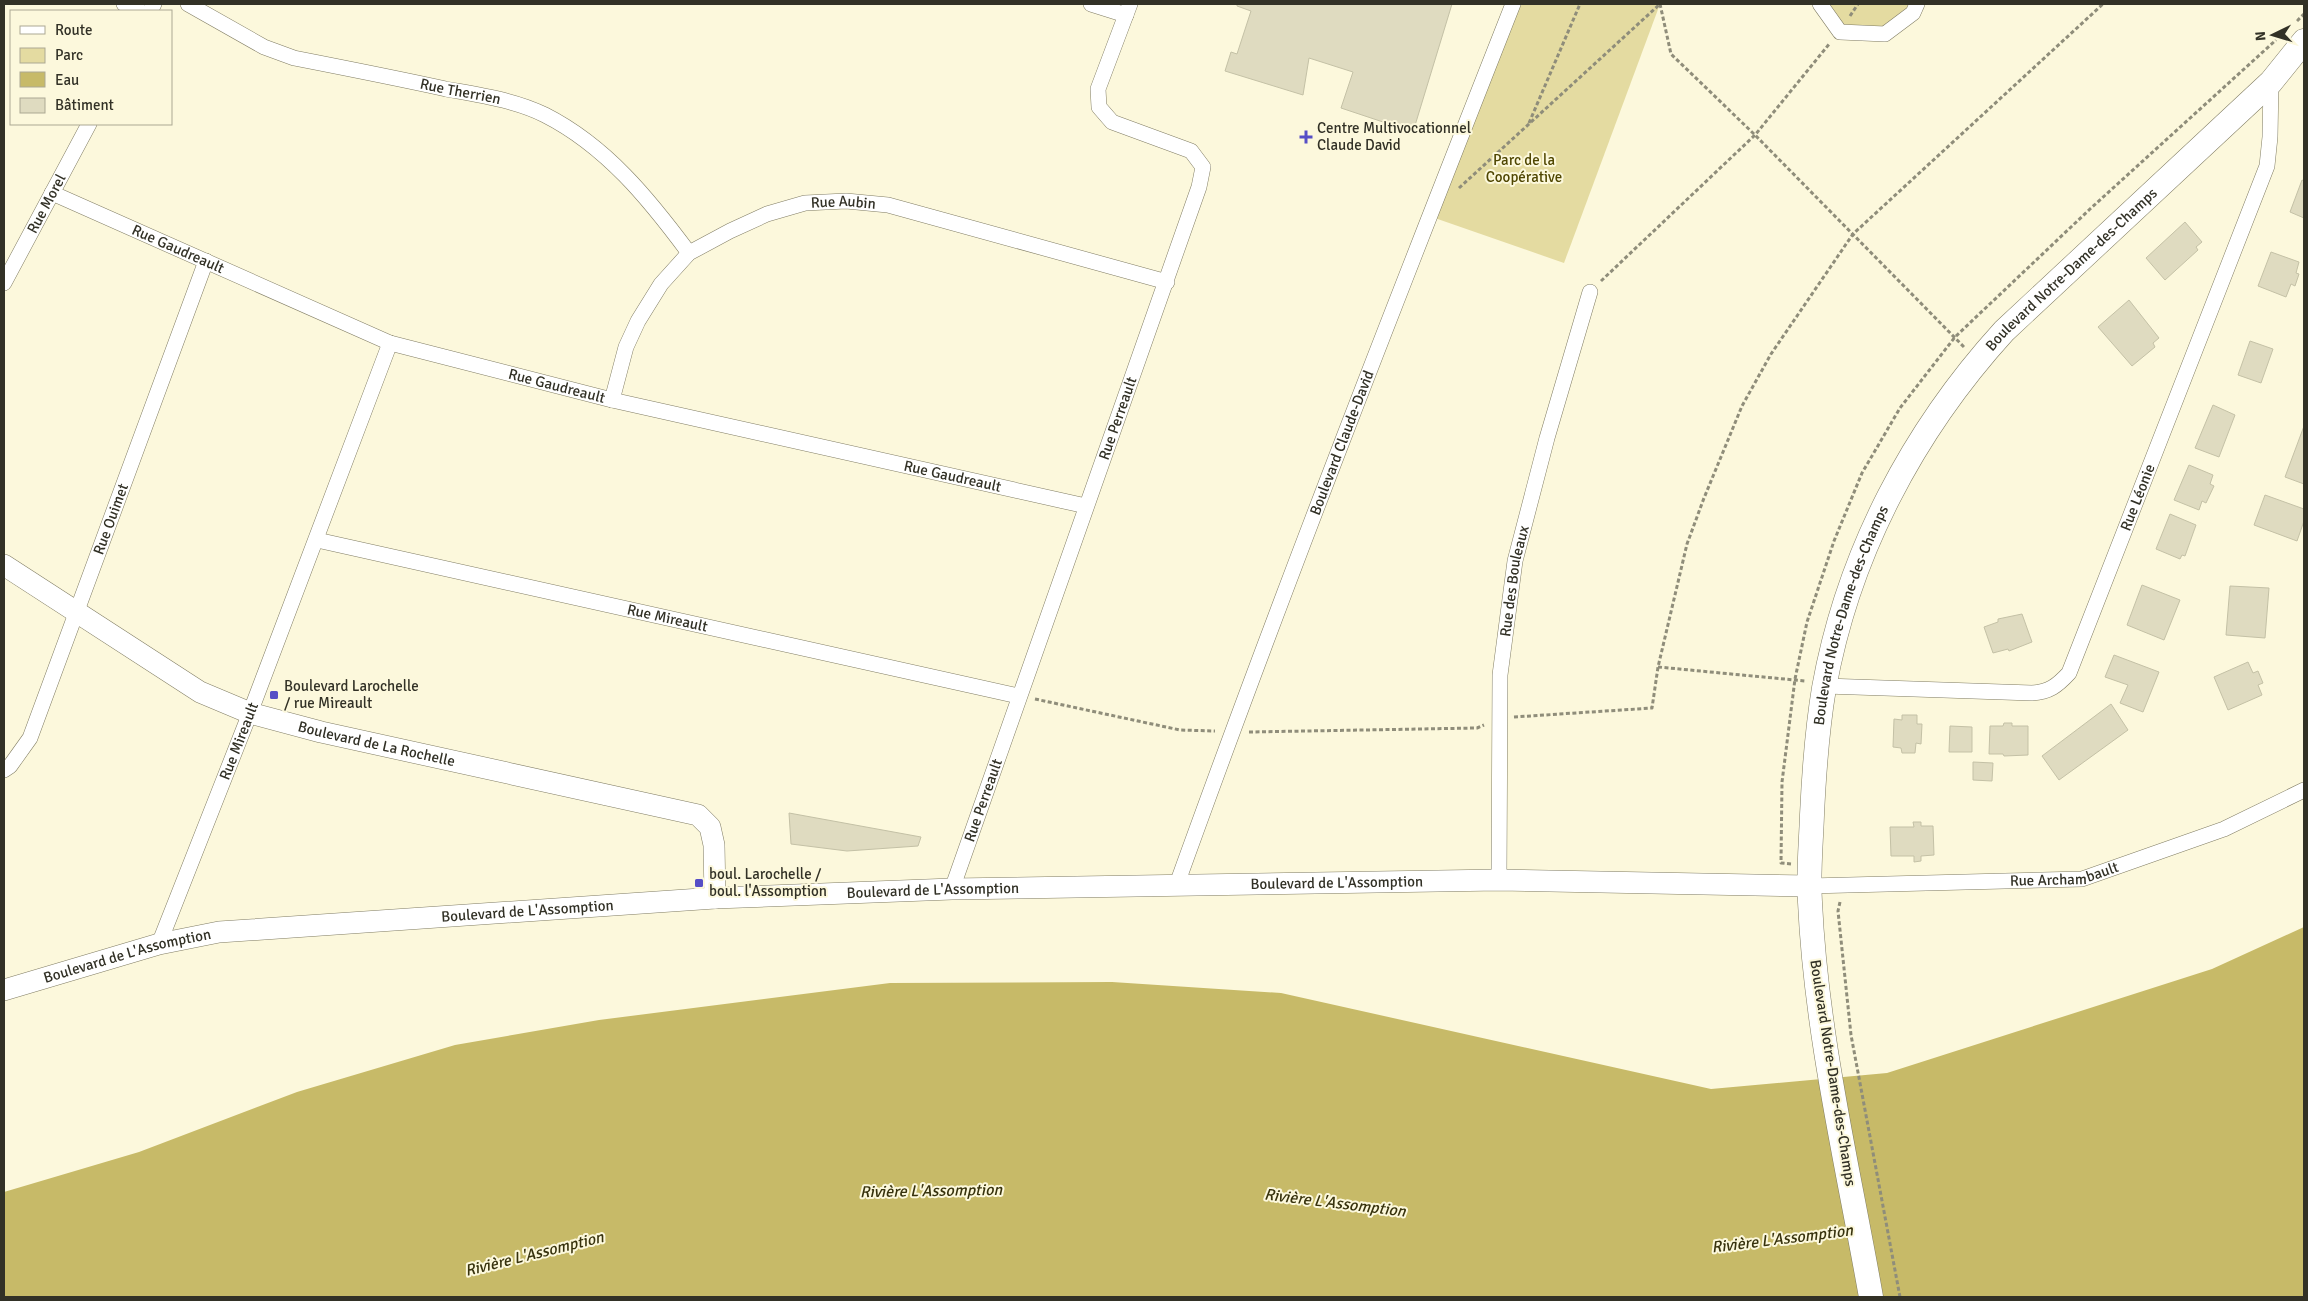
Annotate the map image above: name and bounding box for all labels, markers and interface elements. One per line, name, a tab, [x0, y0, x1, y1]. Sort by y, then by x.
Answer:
legend	[10, 10, 172, 125]
north arrow	[2248, 10, 2298, 60]
text: Route	[55, 21, 92, 39]
text: N	[2252, 30, 2269, 42]
text: Parc	[55, 46, 83, 64]
text: Eau	[55, 71, 79, 89]
street label: Rue Therrien	[418, 75, 503, 108]
text: Bâtiment	[55, 96, 114, 114]
place label: Centre Multivocationnel Claude David	[1317, 119, 1471, 154]
marker: Centre Multivocationnel Claude David	[1299, 130, 1313, 144]
park label: Parc de la Coopérative	[1486, 151, 1562, 186]
street label: Rue Morel	[23, 171, 70, 236]
street label: Boulevard Notre-Dame-des-Champs	[1982, 184, 2161, 355]
street label: Rue Aubin	[810, 192, 877, 213]
street label: Rue Gaudreault	[129, 221, 227, 277]
street label: Rue Gaudreault	[507, 365, 607, 407]
street label: Boulevard Claude-David	[1306, 368, 1378, 518]
street label: Rue Perreault	[1095, 374, 1141, 462]
street label: Rue Gaudreault	[902, 457, 1003, 496]
street label: Rue Léonie	[2116, 461, 2159, 533]
street label: Rue Ouimet	[89, 481, 132, 557]
street label: Boulevard Notre-Dame-des-Champs	[1810, 502, 1892, 726]
street label: Rue des Bouleaux	[1496, 523, 1533, 638]
street label: Rue Mireault	[625, 600, 709, 636]
place label: Boulevard Larochelle / rue Mireault	[284, 677, 419, 712]
marker: Boulevard Larochelle / rue Mireault	[268, 689, 280, 701]
street label: Rue Mireault	[216, 700, 262, 783]
street label: Boulevard de La Rochelle	[296, 717, 457, 770]
street label: Rue Perreault	[960, 756, 1006, 844]
street label: Rue Archambault	[2010, 858, 2121, 890]
place label: boul. Larochelle / boul. l'Assomption	[709, 865, 827, 900]
street label: Boulevard de L'Assomption	[1250, 872, 1423, 893]
marker: boul. Larochelle / boul. l'Assomption	[693, 877, 705, 889]
street label: Boulevard de L'Assomption	[846, 879, 1019, 902]
street label: Boulevard de L'Assomption	[441, 896, 614, 926]
street label: Boulevard de L'Assomption	[41, 925, 212, 987]
street label: Boulevard Notre-Dame-des-Champs	[1806, 958, 1860, 1188]
water label: Rivière L'Assomption	[860, 1180, 1004, 1202]
water label: Rivière L'Assomption	[1263, 1184, 1408, 1222]
water label: Rivière L'Assomption	[1710, 1220, 1855, 1258]
water label: Rivière L'Assomption	[463, 1227, 607, 1281]

